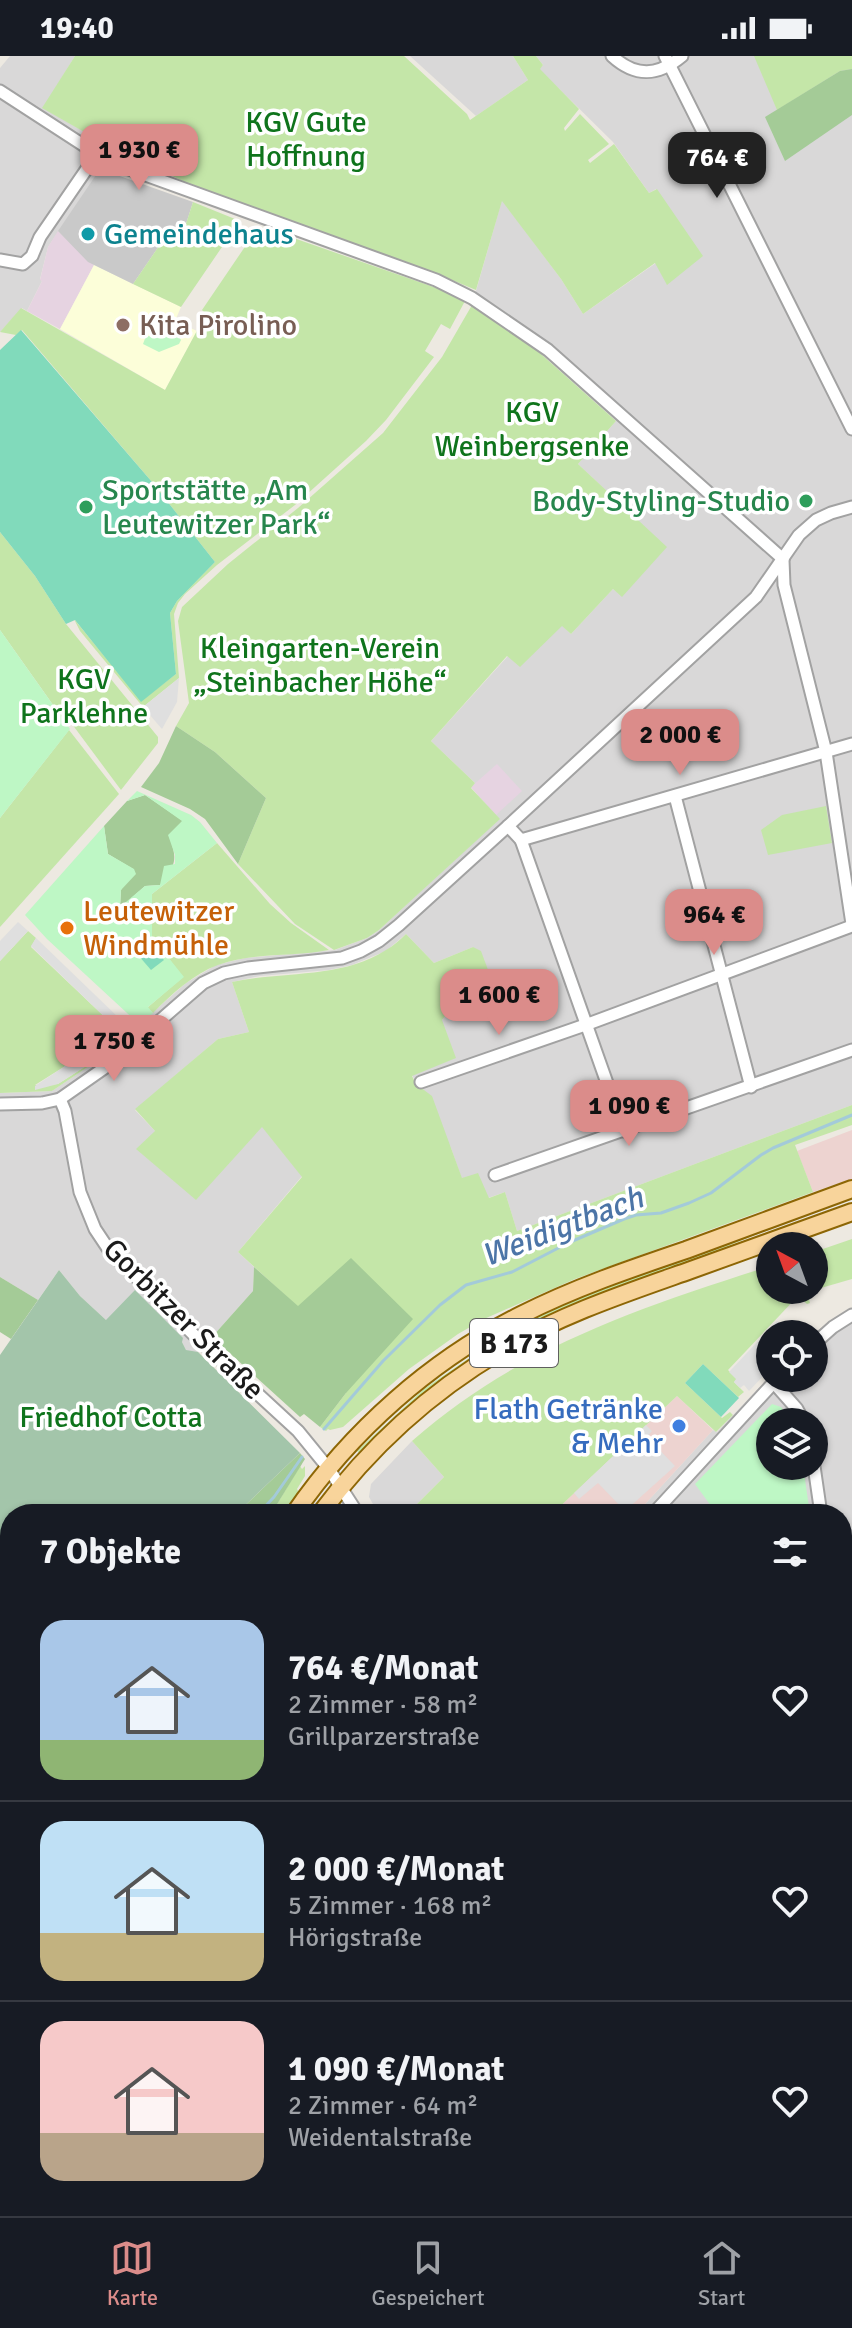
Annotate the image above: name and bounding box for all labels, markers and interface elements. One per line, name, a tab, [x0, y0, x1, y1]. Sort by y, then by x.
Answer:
text: 19:40	[40, 10, 114, 47]
park label: KGV Gute Hoffnung	[245, 104, 367, 175]
pin: 1 930 €	[65, 124, 213, 192]
pin: 764 €	[661, 132, 773, 200]
text: 1 930 €	[98, 134, 180, 166]
text: 764 €	[686, 142, 748, 174]
place label: Gemeindehaus	[104, 216, 294, 253]
marker: Gemeindehaus	[79, 225, 97, 243]
place label: Kita Pirolino	[139, 307, 297, 344]
marker: Kita Pirolino	[114, 316, 132, 334]
park label: KGV Weinbergsenke	[434, 394, 630, 465]
place label: Sportstätte „Am Leutewitzer Park“	[102, 472, 330, 543]
place label: Body-Styling-Studio	[532, 483, 790, 520]
marker: Body-Styling-Studio	[797, 492, 815, 510]
marker: Sportstätte „Am Leutewitzer Park“	[77, 498, 95, 516]
park label: Kleingarten-Verein „Steinbacher Höhe“	[194, 630, 446, 701]
park label: KGV Parklehne	[20, 661, 148, 732]
pin: 2 000 €	[606, 709, 754, 777]
text: 2 000 €	[639, 719, 721, 751]
pin: 964 €	[658, 889, 770, 957]
place label: Leutewitzer Windmühle	[83, 893, 234, 964]
text: 964 €	[683, 899, 745, 931]
marker: Leutewitzer Windmühle	[58, 919, 76, 937]
pin: 1 600 €	[425, 969, 573, 1037]
text: 1 600 €	[458, 979, 540, 1011]
pin: 1 750 €	[40, 1015, 188, 1083]
text: 1 750 €	[73, 1025, 155, 1057]
pin: 1 090 €	[555, 1080, 703, 1148]
text: 1 090 €	[588, 1090, 670, 1122]
water label: Weidigtbach	[476, 1177, 650, 1275]
street label: Gorbitzer Straße	[95, 1231, 272, 1408]
north arrow	[756, 1232, 828, 1304]
map controls	[756, 1232, 828, 1480]
road number: B 173	[470, 1319, 558, 1367]
button: locate	[756, 1320, 828, 1392]
place label: Flath Getränke & Mehr	[474, 1391, 663, 1462]
park label: Friedhof Cotta	[19, 1399, 203, 1436]
button: layers	[756, 1408, 828, 1480]
marker: Flath Getränke & Mehr	[670, 1417, 688, 1435]
icon: filters	[768, 1530, 812, 1574]
text: 7 Objekte	[40, 1531, 181, 1573]
text: 764 €/Monat	[288, 1647, 478, 1689]
icon: home	[104, 1652, 200, 1748]
icon: heart	[768, 1678, 812, 1722]
text: 2 Zimmer · 58 m²	[288, 1689, 478, 1721]
text: Grillparzerstraße	[288, 1721, 480, 1753]
text: 2 000 €/Monat	[288, 1848, 504, 1890]
icon: home	[104, 1853, 200, 1949]
icon: heart	[768, 1879, 812, 1923]
text: 5 Zimmer · 168 m²	[288, 1890, 492, 1922]
text: Hörigstraße	[288, 1922, 422, 1954]
text: 1 090 €/Monat	[288, 2048, 504, 2090]
icon: home	[104, 2053, 200, 2149]
icon: heart	[768, 2079, 812, 2123]
text: 2 Zimmer · 64 m²	[288, 2090, 478, 2122]
text: Weidentalstraße	[288, 2122, 472, 2154]
tab: Karte	[107, 2236, 158, 2311]
tab: Gespeichert	[371, 2236, 485, 2311]
tab: Start	[698, 2236, 745, 2311]

